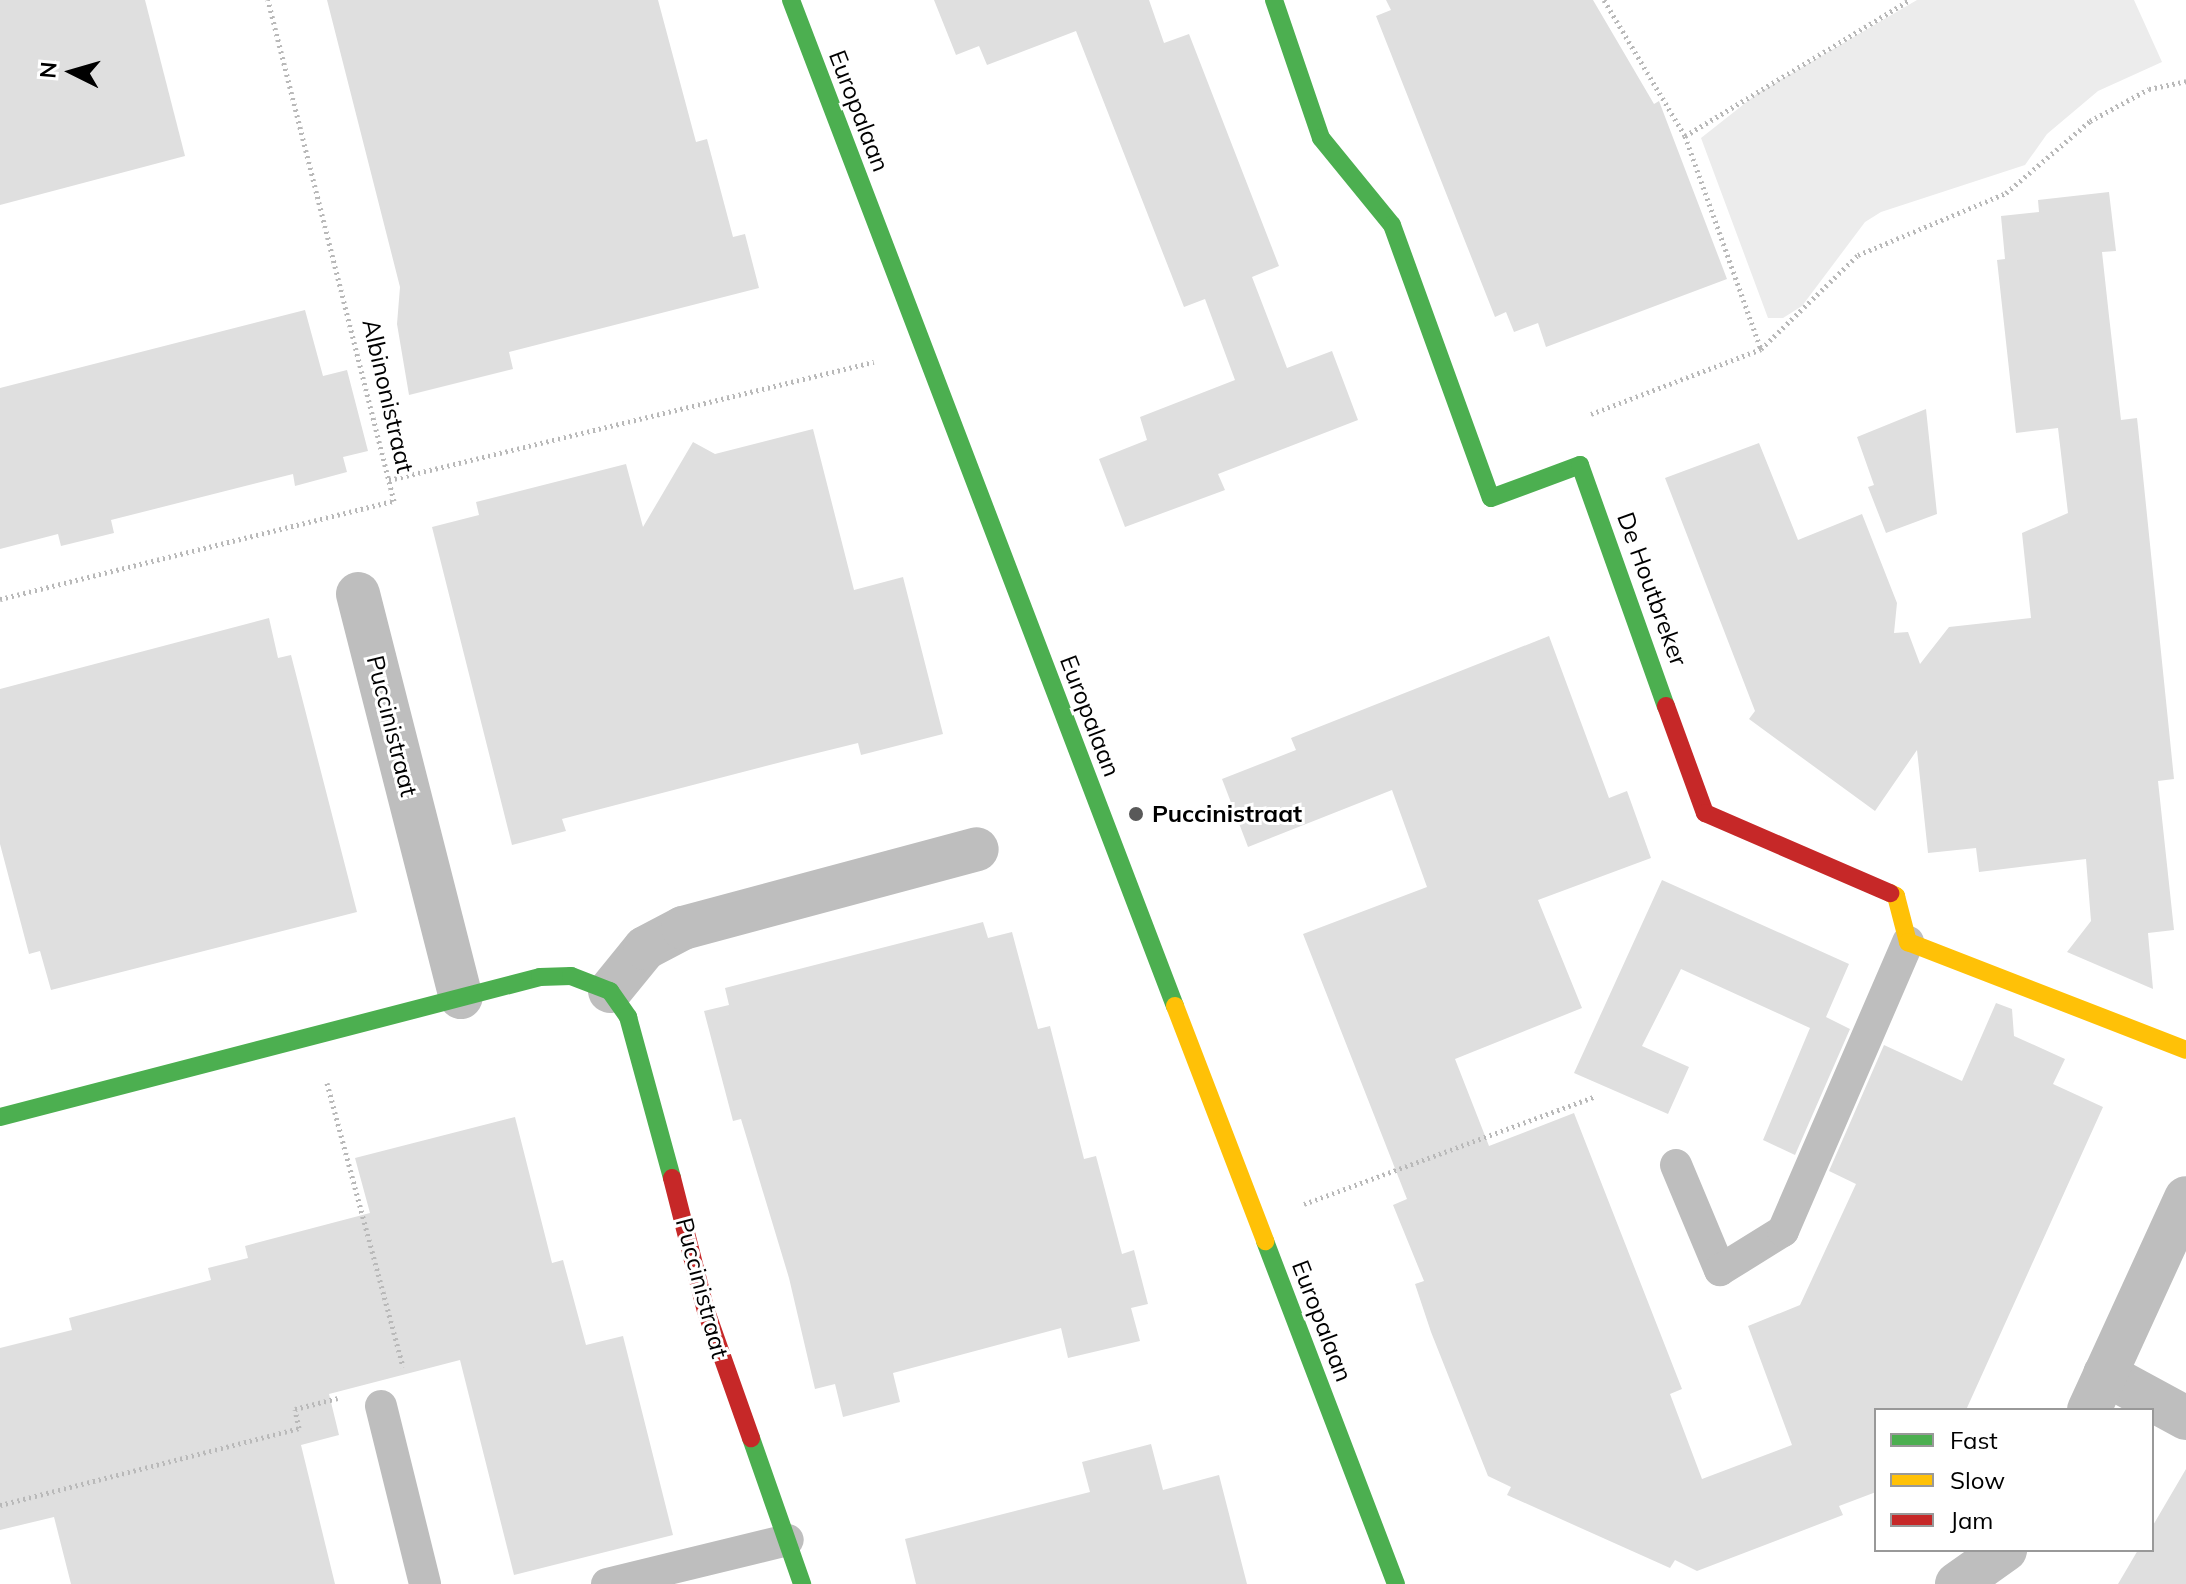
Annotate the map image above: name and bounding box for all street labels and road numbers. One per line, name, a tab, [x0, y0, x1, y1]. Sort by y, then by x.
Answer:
street label: Europalaan	[823, 46, 895, 176]
street label: Albinonistraat	[356, 316, 420, 476]
street label: De Houtbreker	[1611, 508, 1693, 670]
street label: Europalaan	[1054, 651, 1126, 781]
street label: Puccinistraat	[361, 653, 423, 799]
street label: Puccinistraat	[669, 1215, 735, 1361]
street label: Europalaan	[1286, 1256, 1358, 1386]

